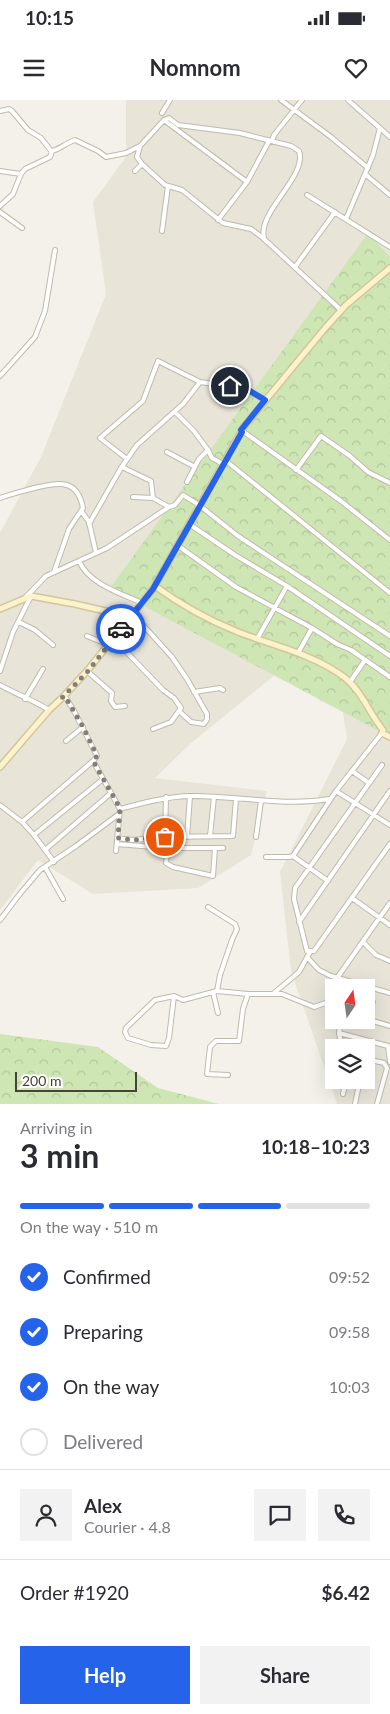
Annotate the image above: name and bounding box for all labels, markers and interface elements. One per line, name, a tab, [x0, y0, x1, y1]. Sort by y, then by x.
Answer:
text: 10:15	[25, 6, 74, 29]
icon: menu	[20, 54, 48, 82]
text: Nomnom	[149, 54, 241, 81]
icon: heart	[342, 54, 370, 82]
pin	[209, 365, 251, 407]
icon: home	[216, 372, 244, 400]
courier	[96, 604, 146, 654]
icon: car	[107, 615, 135, 643]
pin	[144, 816, 186, 858]
icon: bag	[151, 823, 179, 851]
north arrow	[325, 979, 375, 1029]
map controls	[325, 979, 375, 1089]
button: layers	[325, 1039, 375, 1089]
scale bar	[15, 1069, 138, 1092]
text: 200 m	[22, 1072, 61, 1089]
text: Arriving in	[20, 1118, 93, 1137]
text: 10:18–10:23	[261, 1135, 370, 1158]
text: 3 min	[20, 1136, 99, 1175]
text: On the way · 510 m	[20, 1217, 158, 1236]
icon: check	[20, 1263, 48, 1291]
text: Confirmed	[63, 1265, 151, 1288]
text: 09:52	[329, 1267, 370, 1286]
icon: check	[20, 1318, 48, 1346]
text: Preparing	[63, 1320, 143, 1343]
text: 09:58	[329, 1322, 370, 1341]
icon: check	[20, 1373, 48, 1401]
text: On the way	[63, 1375, 159, 1398]
text: 10:03	[329, 1377, 370, 1396]
text: Delivered	[63, 1430, 143, 1453]
button: person	[20, 1489, 72, 1541]
button: chat	[254, 1489, 306, 1541]
button: phone	[318, 1489, 370, 1541]
text: Alex	[84, 1494, 122, 1517]
text: Courier · 4.8	[84, 1517, 171, 1536]
text: Order #1920	[20, 1581, 129, 1604]
text: $6.42	[321, 1581, 370, 1604]
button: Help	[20, 1646, 190, 1704]
button: Share	[200, 1646, 370, 1704]

